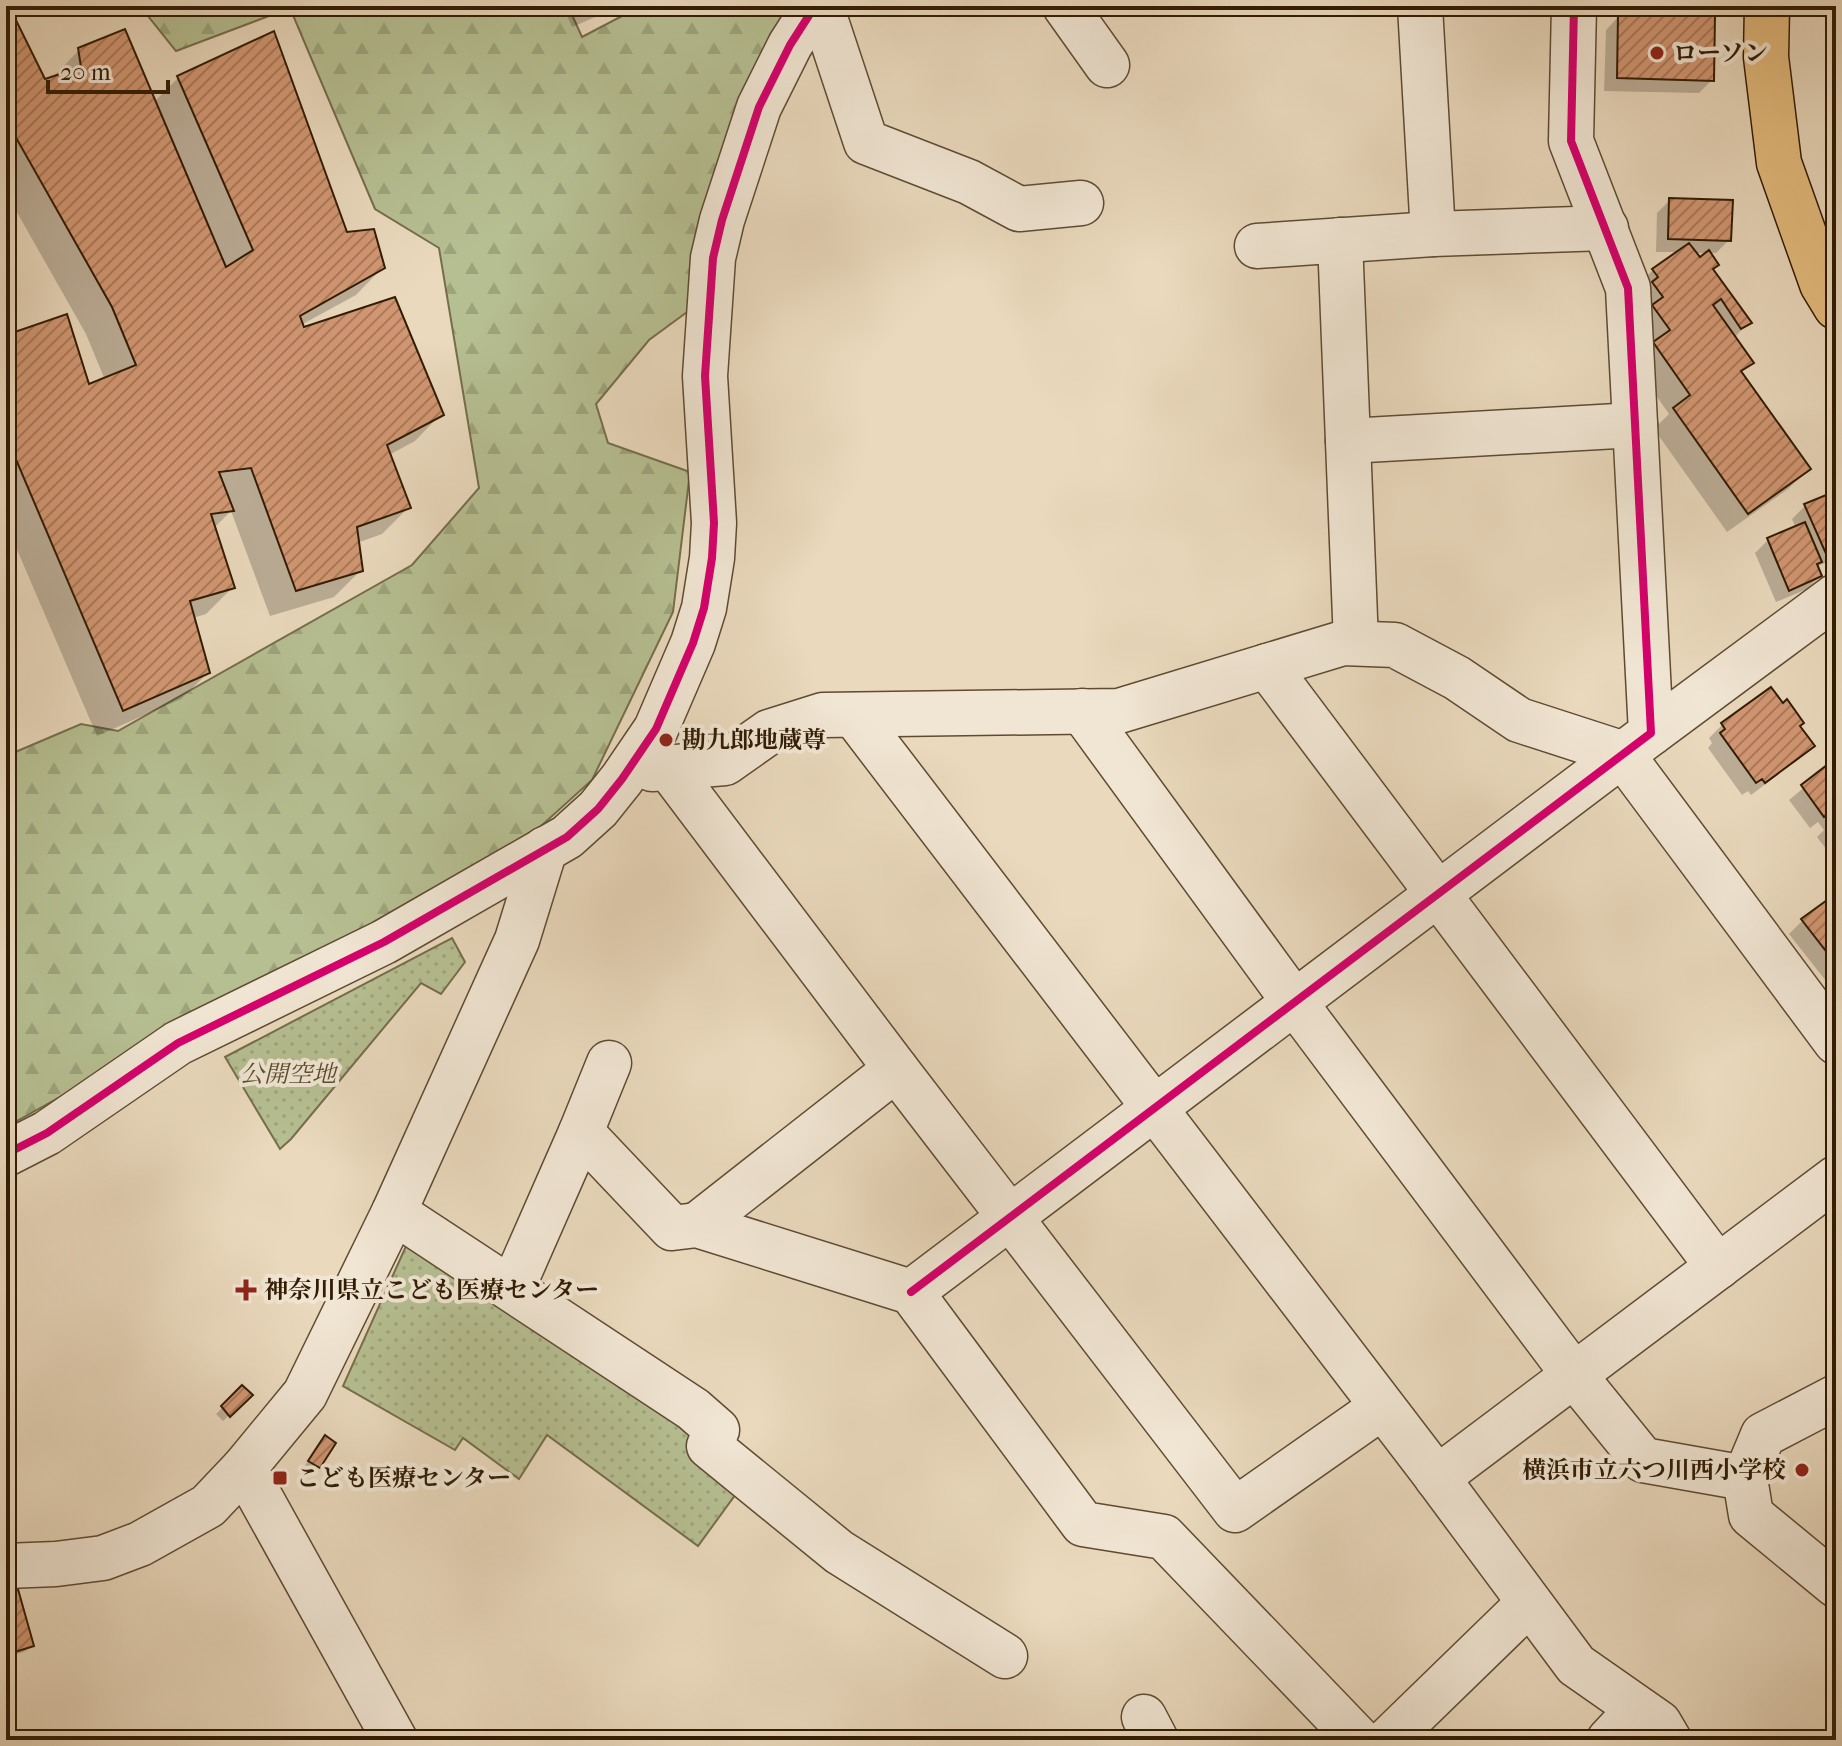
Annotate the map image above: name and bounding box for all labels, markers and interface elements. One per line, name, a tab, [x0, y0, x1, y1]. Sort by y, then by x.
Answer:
place label: ローソン	[1673, 39, 1768, 67]
scale bar	[48, 44, 168, 94]
marker: ローソン	[1648, 44, 1666, 62]
text: 20 m	[60, 58, 111, 86]
place label: 勘九郎地蔵尊	[682, 726, 826, 754]
marker: 勘九郎地蔵尊	[657, 731, 675, 749]
park label: 公開空地	[240, 1060, 339, 1088]
place label: 神奈川県立こども医療センター	[264, 1276, 599, 1304]
marker: 神奈川県立こども医療センター	[235, 1279, 257, 1301]
place label: 横浜市立六つ川西小学校	[1522, 1456, 1786, 1484]
marker: 横浜市立六つ川西小学校	[1793, 1461, 1811, 1479]
place label: こども医療センター	[296, 1464, 511, 1492]
marker: こども医療センター	[271, 1469, 289, 1487]

